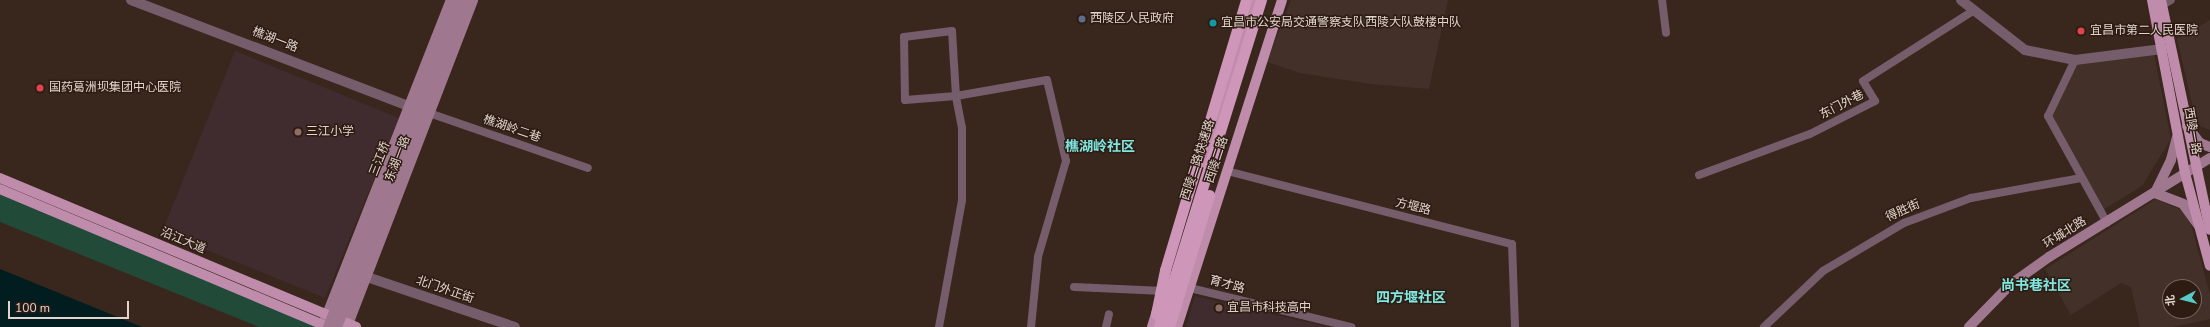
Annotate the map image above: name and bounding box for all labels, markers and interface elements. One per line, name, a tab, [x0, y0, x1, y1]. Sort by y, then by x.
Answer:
place label: 西陵区人民政府	[1090, 12, 1174, 26]
marker: 西陵区人民政府	[1077, 14, 1087, 24]
place label: 宜昌市公安局交通警察支队西陵大队鼓楼中队	[1221, 16, 1461, 30]
marker: 宜昌市公安局交通警察支队西陵大队鼓楼中队	[1208, 18, 1218, 28]
place label: 宜昌市第二人民医院	[2090, 24, 2198, 38]
street label: 樵湖一路	[250, 25, 300, 55]
marker: 宜昌市第二人民医院	[2075, 25, 2087, 37]
place label: 国药葛洲坝集团中心医院	[49, 81, 181, 95]
marker: 国药葛洲坝集团中心医院	[34, 82, 46, 94]
street label: 东门外巷	[1817, 88, 1867, 122]
street label: 西陵一路	[2181, 106, 2203, 156]
street label: 樵湖岭二巷	[481, 112, 543, 146]
street label: 西陵二路快速路	[1178, 118, 1218, 202]
place label: 三江小学	[306, 125, 354, 139]
marker: 三江小学	[293, 127, 303, 137]
street label: 东湖一路	[383, 134, 413, 184]
street label: 西陵二路	[1203, 135, 1231, 185]
district label: 樵湖岭社区	[1065, 139, 1135, 155]
street label: 三江桥	[367, 140, 393, 178]
street label: 方堰路	[1394, 196, 1432, 218]
street label: 得胜街	[1884, 197, 1922, 225]
street label: 环城北路	[2041, 214, 2089, 252]
street label: 沿江大道	[158, 225, 208, 257]
street label: 北门外正街	[414, 273, 476, 307]
street label: 育才路	[1208, 273, 1246, 297]
district label: 尚书巷社区	[2001, 278, 2071, 294]
north arrow	[2162, 279, 2202, 319]
district label: 四方堰社区	[1376, 290, 1446, 306]
scale bar	[10, 293, 131, 319]
text: 北	[2162, 294, 2179, 307]
text: 100 m	[15, 300, 50, 316]
place label: 宜昌市科技高中	[1227, 301, 1311, 315]
marker: 宜昌市科技高中	[1214, 303, 1224, 313]

